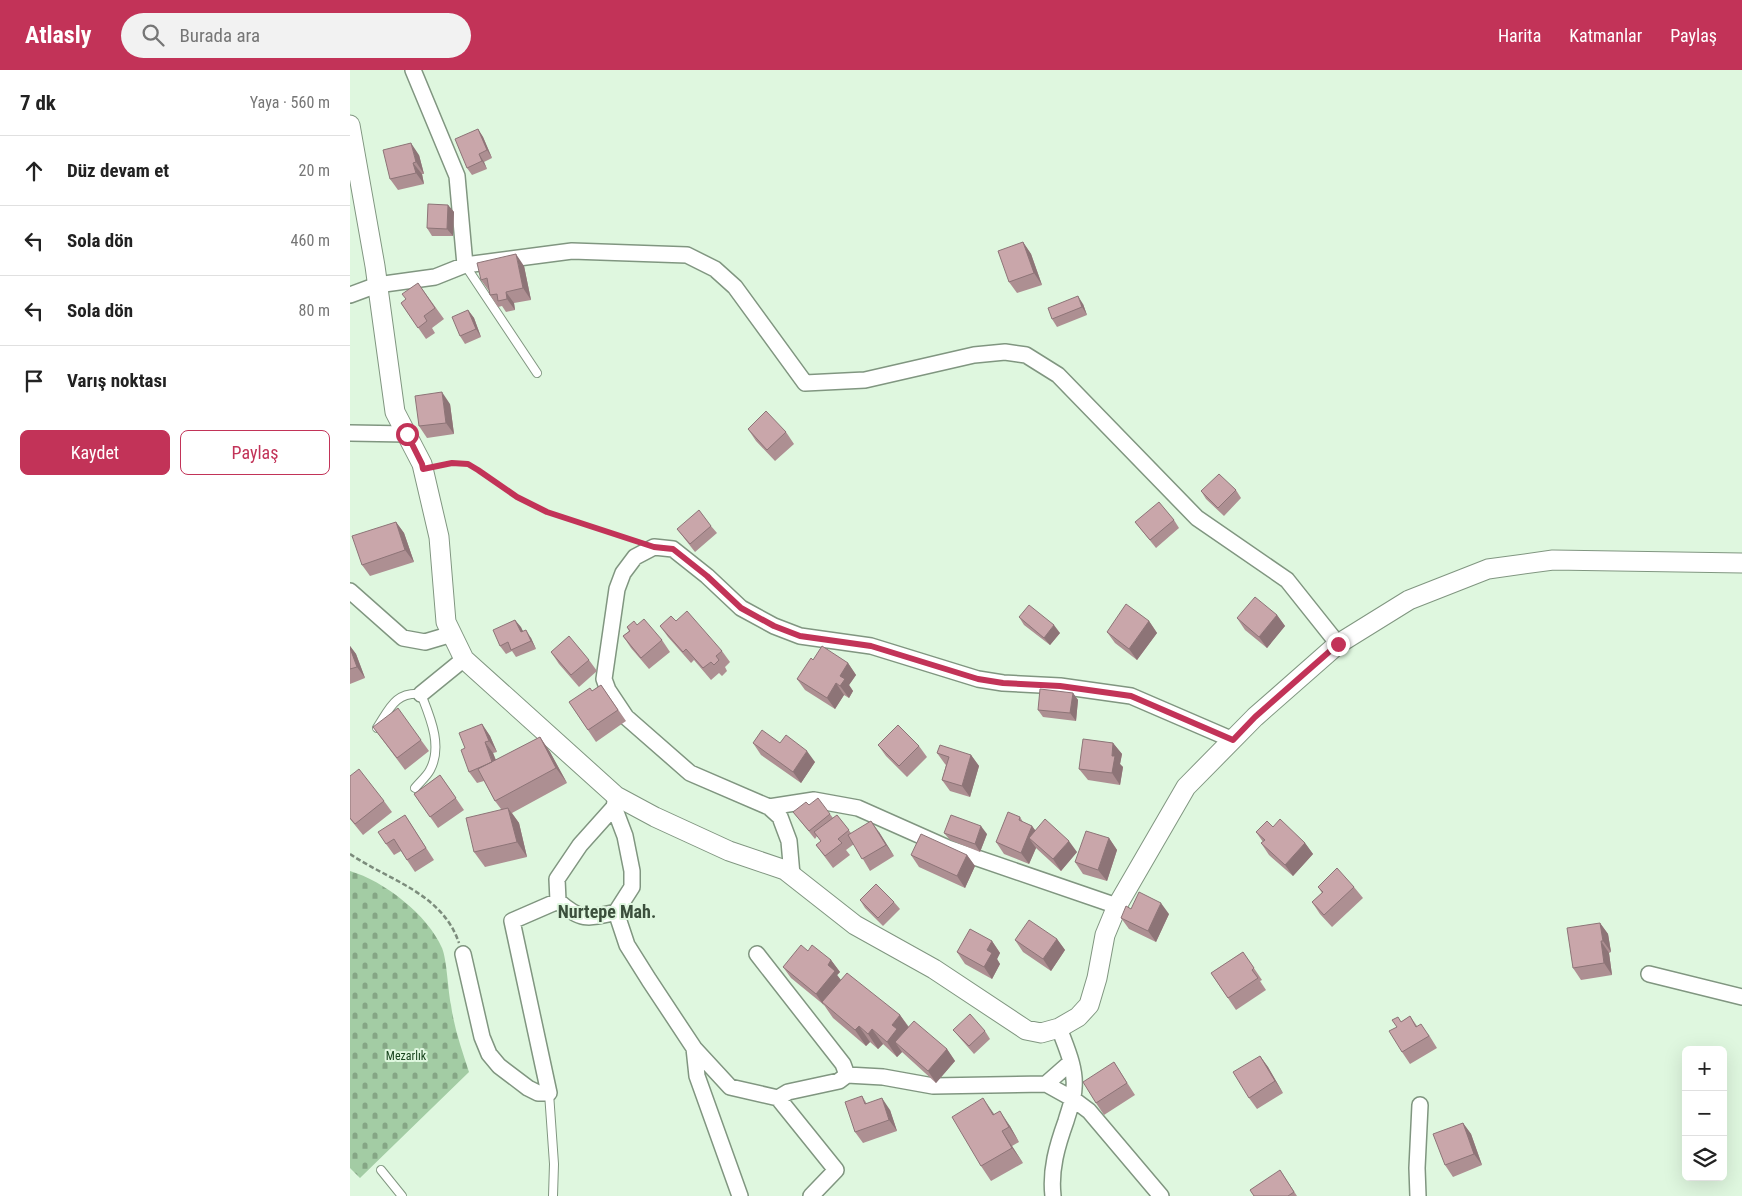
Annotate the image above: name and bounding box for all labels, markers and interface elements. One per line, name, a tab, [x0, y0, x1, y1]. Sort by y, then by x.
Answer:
search box	[121, 13, 471, 58]
text: Atlasly	[25, 21, 91, 49]
icon: search	[139, 21, 167, 49]
text: Burada ara	[179, 24, 260, 47]
text: Harita	[1498, 25, 1541, 46]
text: Katmanlar	[1569, 25, 1642, 46]
text: Paylaş	[1670, 25, 1717, 46]
text: 7 dk	[20, 91, 56, 115]
text: Yaya · 560 m	[250, 93, 330, 112]
icon: ahead	[20, 157, 48, 185]
text: Düz devam et	[67, 159, 169, 182]
text: 20 m	[298, 161, 330, 180]
icon: left	[20, 227, 48, 255]
text: Sola dön	[67, 229, 133, 252]
text: 460 m	[291, 231, 330, 250]
icon: left	[20, 297, 48, 325]
text: Sola dön	[67, 299, 133, 322]
text: 80 m	[298, 301, 330, 320]
icon: arrive	[20, 367, 48, 395]
text: Varış noktası	[67, 369, 167, 392]
route start	[396, 423, 419, 446]
button: Kaydet	[20, 430, 170, 475]
button: Paylaş	[180, 430, 330, 475]
route end	[1327, 633, 1350, 656]
district label: Nurtepe Mah.	[558, 901, 656, 922]
map controls	[1682, 1046, 1727, 1181]
button: +	[1682, 1046, 1727, 1091]
park label: Mezarlık	[386, 1049, 427, 1063]
button: −	[1682, 1091, 1727, 1136]
button: layers	[1682, 1136, 1727, 1181]

